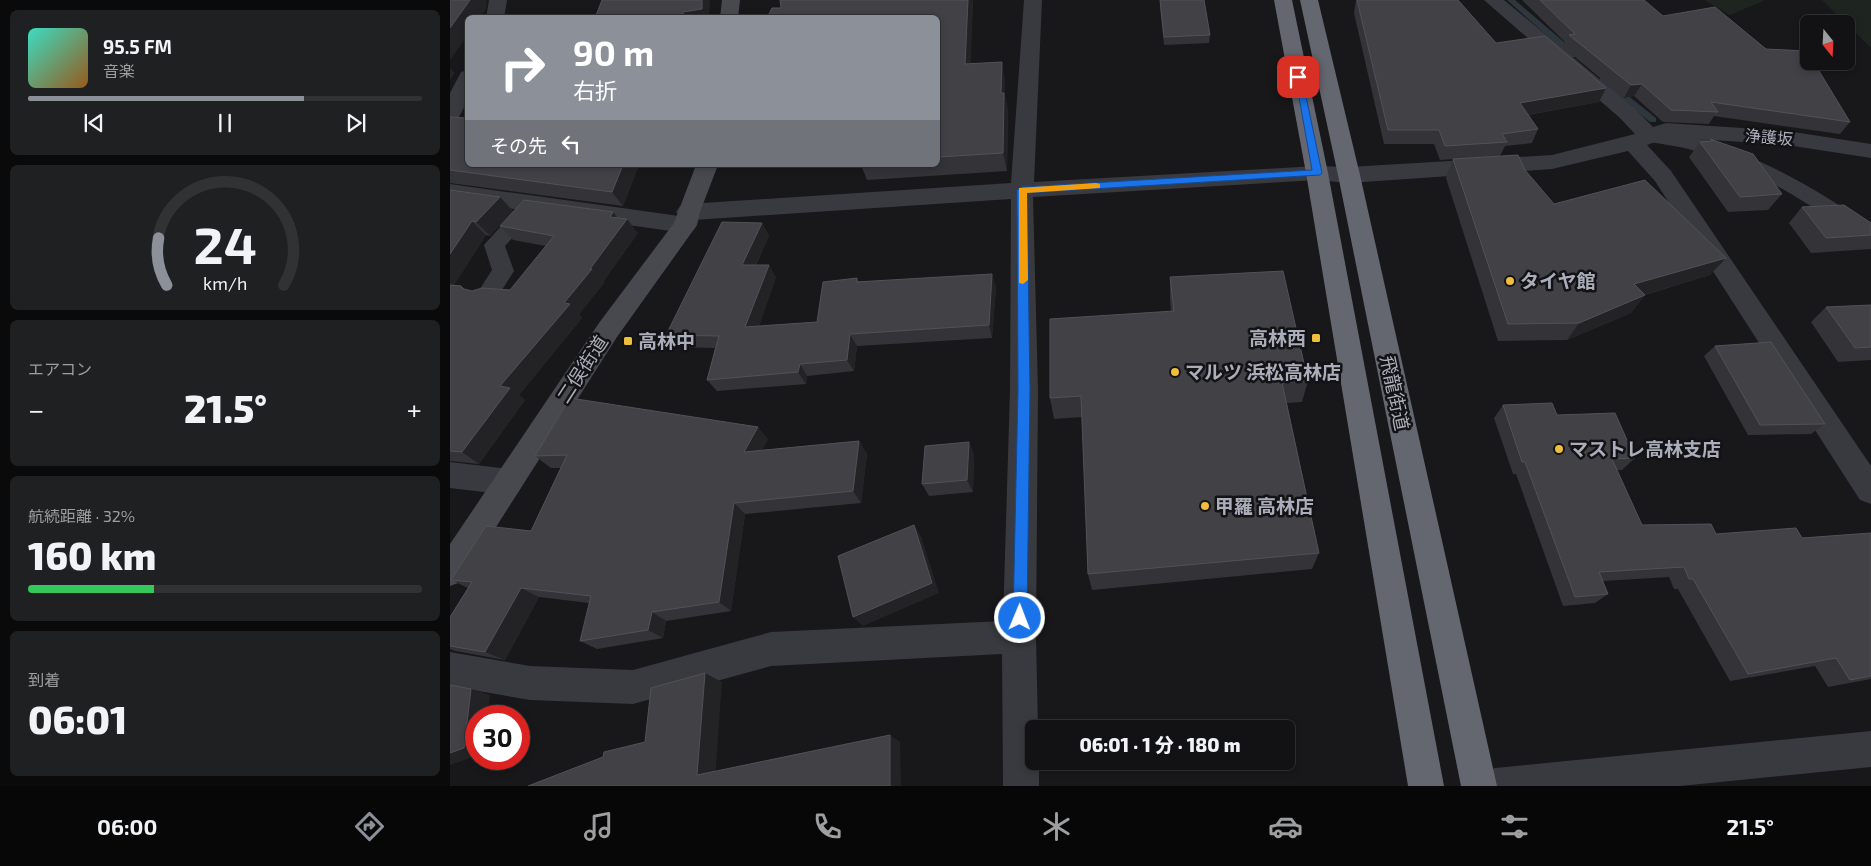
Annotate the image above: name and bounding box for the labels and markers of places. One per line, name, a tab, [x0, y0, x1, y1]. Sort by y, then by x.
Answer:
pin	[1277, 56, 1319, 98]
place label: タイヤ館	[1520, 269, 1595, 292]
marker: タイヤ館	[1504, 275, 1516, 287]
place label: 高林西	[1249, 326, 1306, 349]
place label: 高林中	[638, 329, 695, 352]
marker: 高林西	[1310, 332, 1322, 344]
marker: 高林中	[622, 335, 634, 347]
place label: マルツ 浜松高林店	[1185, 360, 1341, 383]
marker: マルツ 浜松高林店	[1169, 366, 1181, 378]
place label: マストレ高林支店	[1569, 437, 1721, 460]
marker: マストレ高林支店	[1553, 443, 1565, 455]
place label: 甲羅 高林店	[1215, 494, 1314, 517]
marker: 甲羅 高林店	[1199, 500, 1211, 512]

